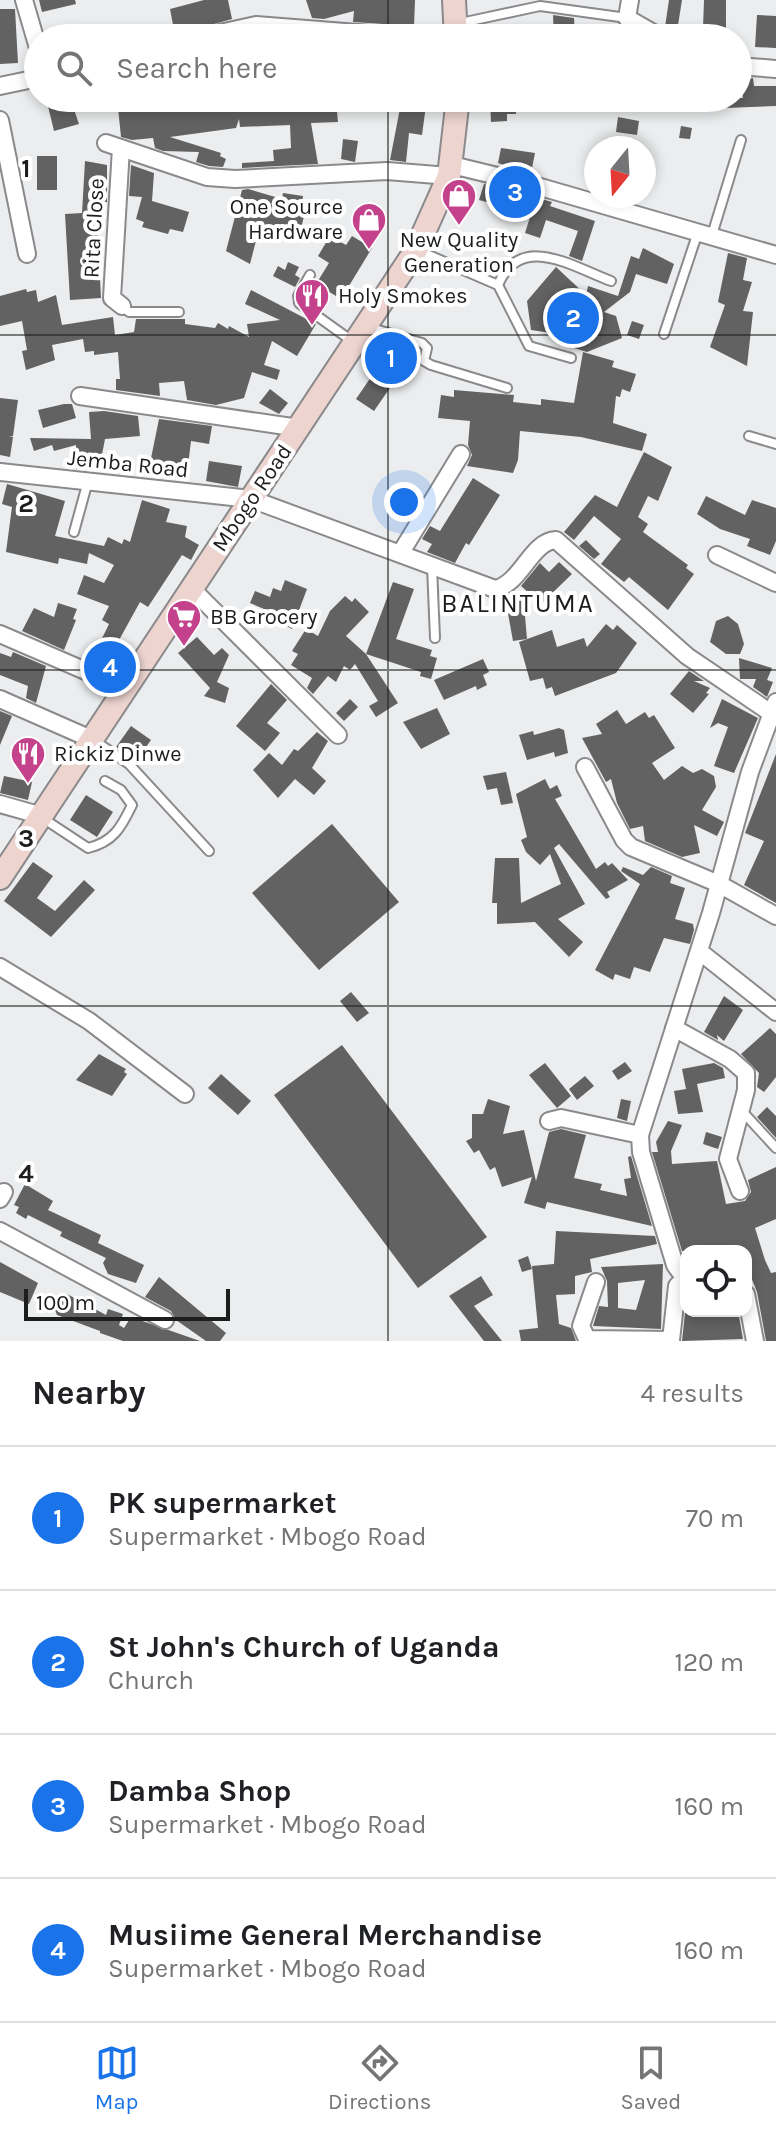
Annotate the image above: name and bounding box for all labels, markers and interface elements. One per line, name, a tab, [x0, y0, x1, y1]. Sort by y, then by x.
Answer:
search box	[24, 24, 752, 112]
icon: search	[52, 46, 96, 90]
text: Search here	[116, 50, 277, 86]
north arrow	[584, 136, 656, 208]
text: 1	[21, 153, 31, 184]
pin: 3	[489, 162, 541, 222]
street label: Rita Close	[78, 177, 110, 279]
shop icon: New Quality Generation	[440, 177, 478, 227]
place label: One Source Hardware	[230, 194, 343, 245]
shop icon: One Source Hardware	[350, 201, 388, 251]
place label: New Quality Generation	[400, 227, 518, 278]
restaurant icon: Holy Smokes	[293, 277, 331, 327]
place label: Holy Smokes	[338, 283, 468, 309]
pin: 2	[547, 288, 599, 348]
pin: 1	[365, 328, 417, 388]
street label: Mbogo Road	[207, 439, 297, 557]
street label: Jemba Road	[66, 445, 190, 483]
your location	[384, 482, 424, 522]
text: 2	[18, 488, 34, 519]
district label: BALINTUMA	[441, 588, 595, 619]
supermarket icon: BB Grocery	[165, 598, 203, 648]
place label: BB Grocery	[210, 604, 318, 630]
pin: 4	[84, 637, 136, 697]
restaurant icon: Rickiz Dinwe	[9, 735, 47, 785]
place label: Rickiz Dinwe	[54, 741, 182, 767]
text: 3	[18, 823, 34, 854]
text: 4	[18, 1158, 34, 1189]
map controls	[680, 1245, 752, 1317]
button: locate	[680, 1245, 752, 1317]
scale bar	[24, 1285, 230, 1321]
text: 100 m	[36, 1290, 95, 1316]
text: Nearby	[32, 1373, 146, 1413]
text: 4 results	[640, 1378, 744, 1409]
text: PK supermarket	[108, 1485, 337, 1521]
text: 1	[53, 1503, 63, 1534]
text: 70 m	[686, 1503, 744, 1534]
text: Supermarket · Mbogo Road	[108, 1521, 427, 1552]
text: St John's Church of Uganda	[108, 1629, 499, 1665]
text: 2	[50, 1647, 66, 1678]
text: 120 m	[674, 1647, 744, 1678]
text: Church	[108, 1665, 194, 1696]
text: Damba Shop	[108, 1773, 291, 1809]
text: 3	[50, 1791, 66, 1822]
text: 160 m	[675, 1791, 744, 1822]
text: Supermarket · Mbogo Road	[108, 1809, 427, 1840]
text: Musiime General Merchandise	[108, 1917, 542, 1953]
text: 4	[50, 1935, 66, 1966]
text: 160 m	[675, 1935, 744, 1966]
text: Supermarket · Mbogo Road	[108, 1953, 427, 1984]
tab: Map	[95, 2041, 139, 2115]
tab: Directions	[328, 2041, 431, 2115]
tab: Saved	[621, 2041, 681, 2115]

